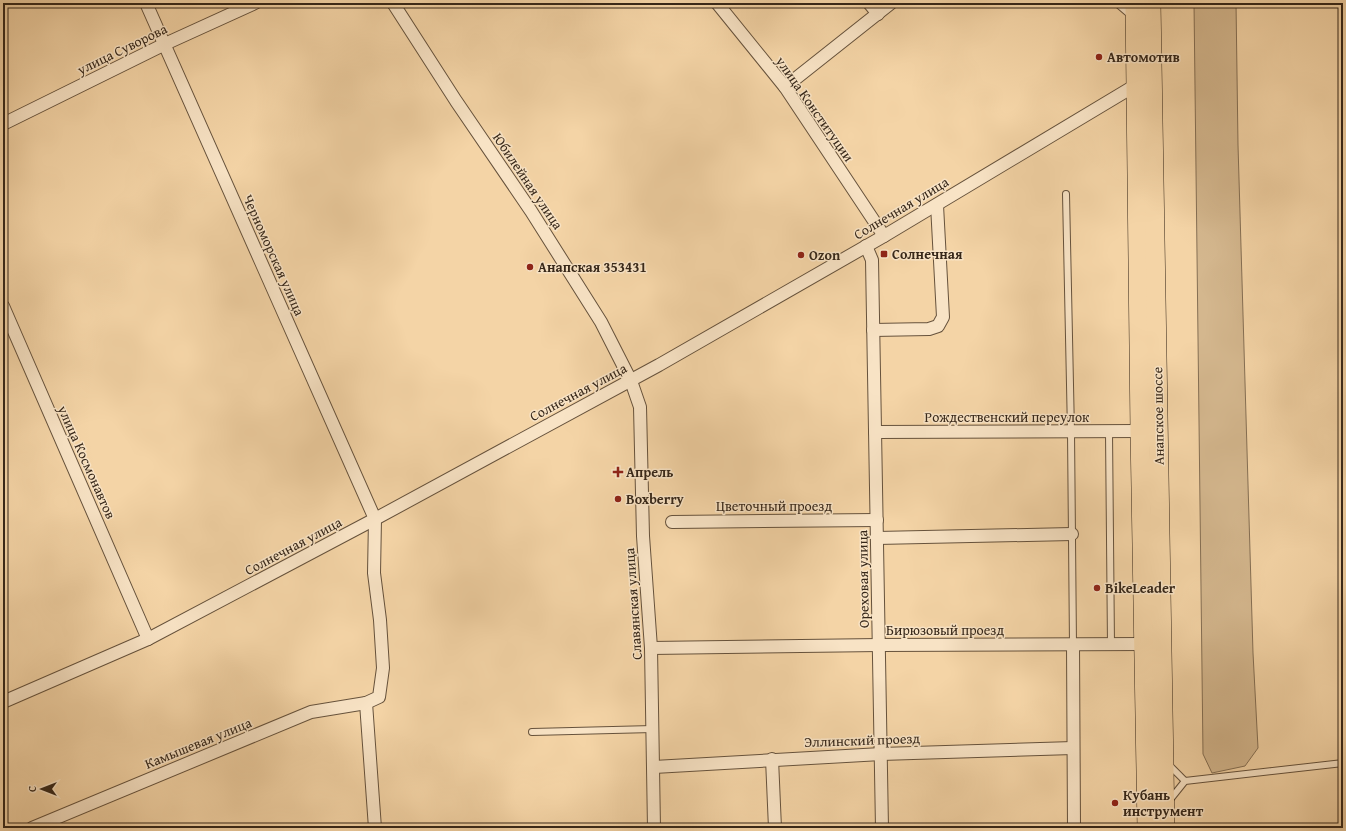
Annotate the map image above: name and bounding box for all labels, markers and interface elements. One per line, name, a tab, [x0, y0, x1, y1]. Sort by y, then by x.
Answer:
street label: улица Суворова	[73, 18, 171, 80]
place label: Автомотив	[1107, 47, 1180, 67]
street label: улица Конституции	[771, 51, 859, 166]
marker: Автомотив	[1094, 52, 1104, 62]
street label: Юбилейная улица	[488, 129, 568, 234]
street label: Солнечная улица	[850, 172, 952, 244]
street label: Черноморская улица	[238, 191, 310, 319]
place label: Солнечная	[892, 244, 963, 264]
place label: Ozon	[809, 245, 841, 265]
marker: Солнечная	[879, 249, 889, 259]
marker: Ozon	[796, 250, 806, 260]
place label: Анапская 353431	[538, 257, 647, 277]
marker: Анапская 353431	[525, 262, 535, 272]
street label: Солнечная улица	[526, 358, 630, 426]
street label: Анапское шоссе	[1147, 366, 1169, 465]
street label: улица Космонавтов	[53, 401, 121, 522]
street label: Рождественский переулок	[925, 407, 1090, 427]
place label: Апрель	[626, 462, 673, 482]
marker: Апрель	[613, 467, 623, 477]
place label: Boxberry	[626, 489, 685, 509]
marker: Boxberry	[613, 494, 623, 504]
street label: Цветочный проезд	[716, 496, 832, 516]
street label: Солнечная улица	[241, 512, 345, 580]
street label: Ореховая улица	[852, 529, 874, 628]
street label: Славянская улица	[619, 547, 647, 661]
place label: BikeLeader	[1105, 578, 1176, 598]
marker: BikeLeader	[1092, 583, 1102, 593]
street label: Бирюзовый проезд	[886, 620, 1004, 640]
street label: Камышевая улица	[142, 712, 255, 774]
street label: Эллинский проезд	[804, 728, 921, 752]
north arrow	[22, 769, 62, 809]
place label: Кубань инструмент	[1123, 785, 1204, 821]
text: С	[24, 786, 40, 792]
marker: Кубань инструмент	[1110, 798, 1120, 808]

